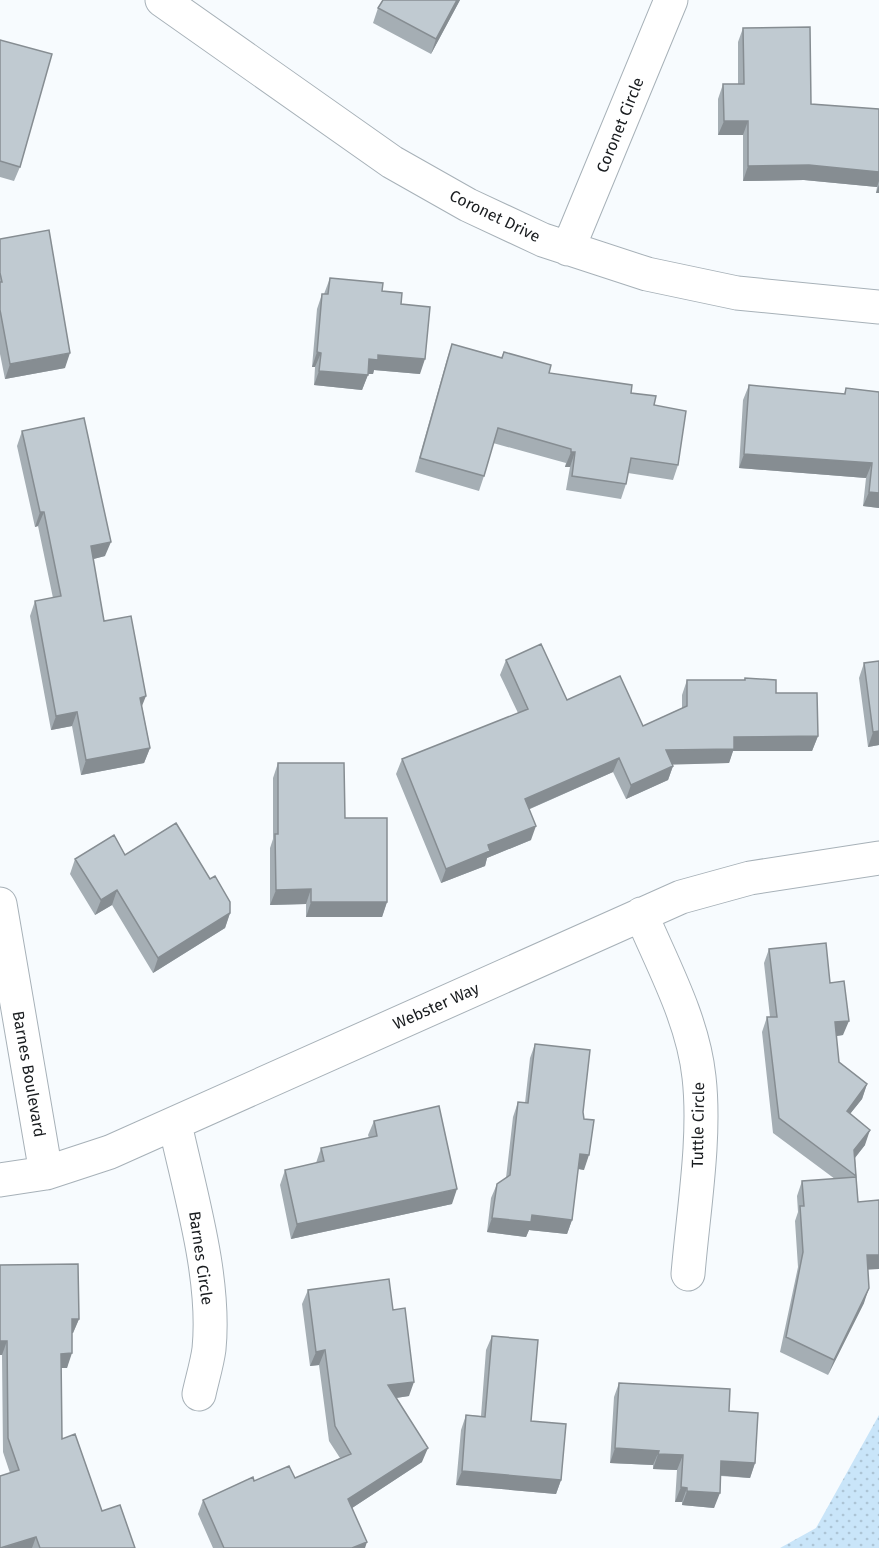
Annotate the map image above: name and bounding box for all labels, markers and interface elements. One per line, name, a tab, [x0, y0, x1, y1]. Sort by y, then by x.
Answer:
street label: Coronet Circle	[592, 74, 648, 176]
street label: Coronet Drive	[446, 186, 544, 246]
street label: Webster Way	[390, 978, 482, 1033]
street label: Barnes Boulevard	[9, 1009, 49, 1139]
street label: Tuttle Circle	[688, 1082, 708, 1168]
street label: Barnes Circle	[185, 1210, 217, 1306]

